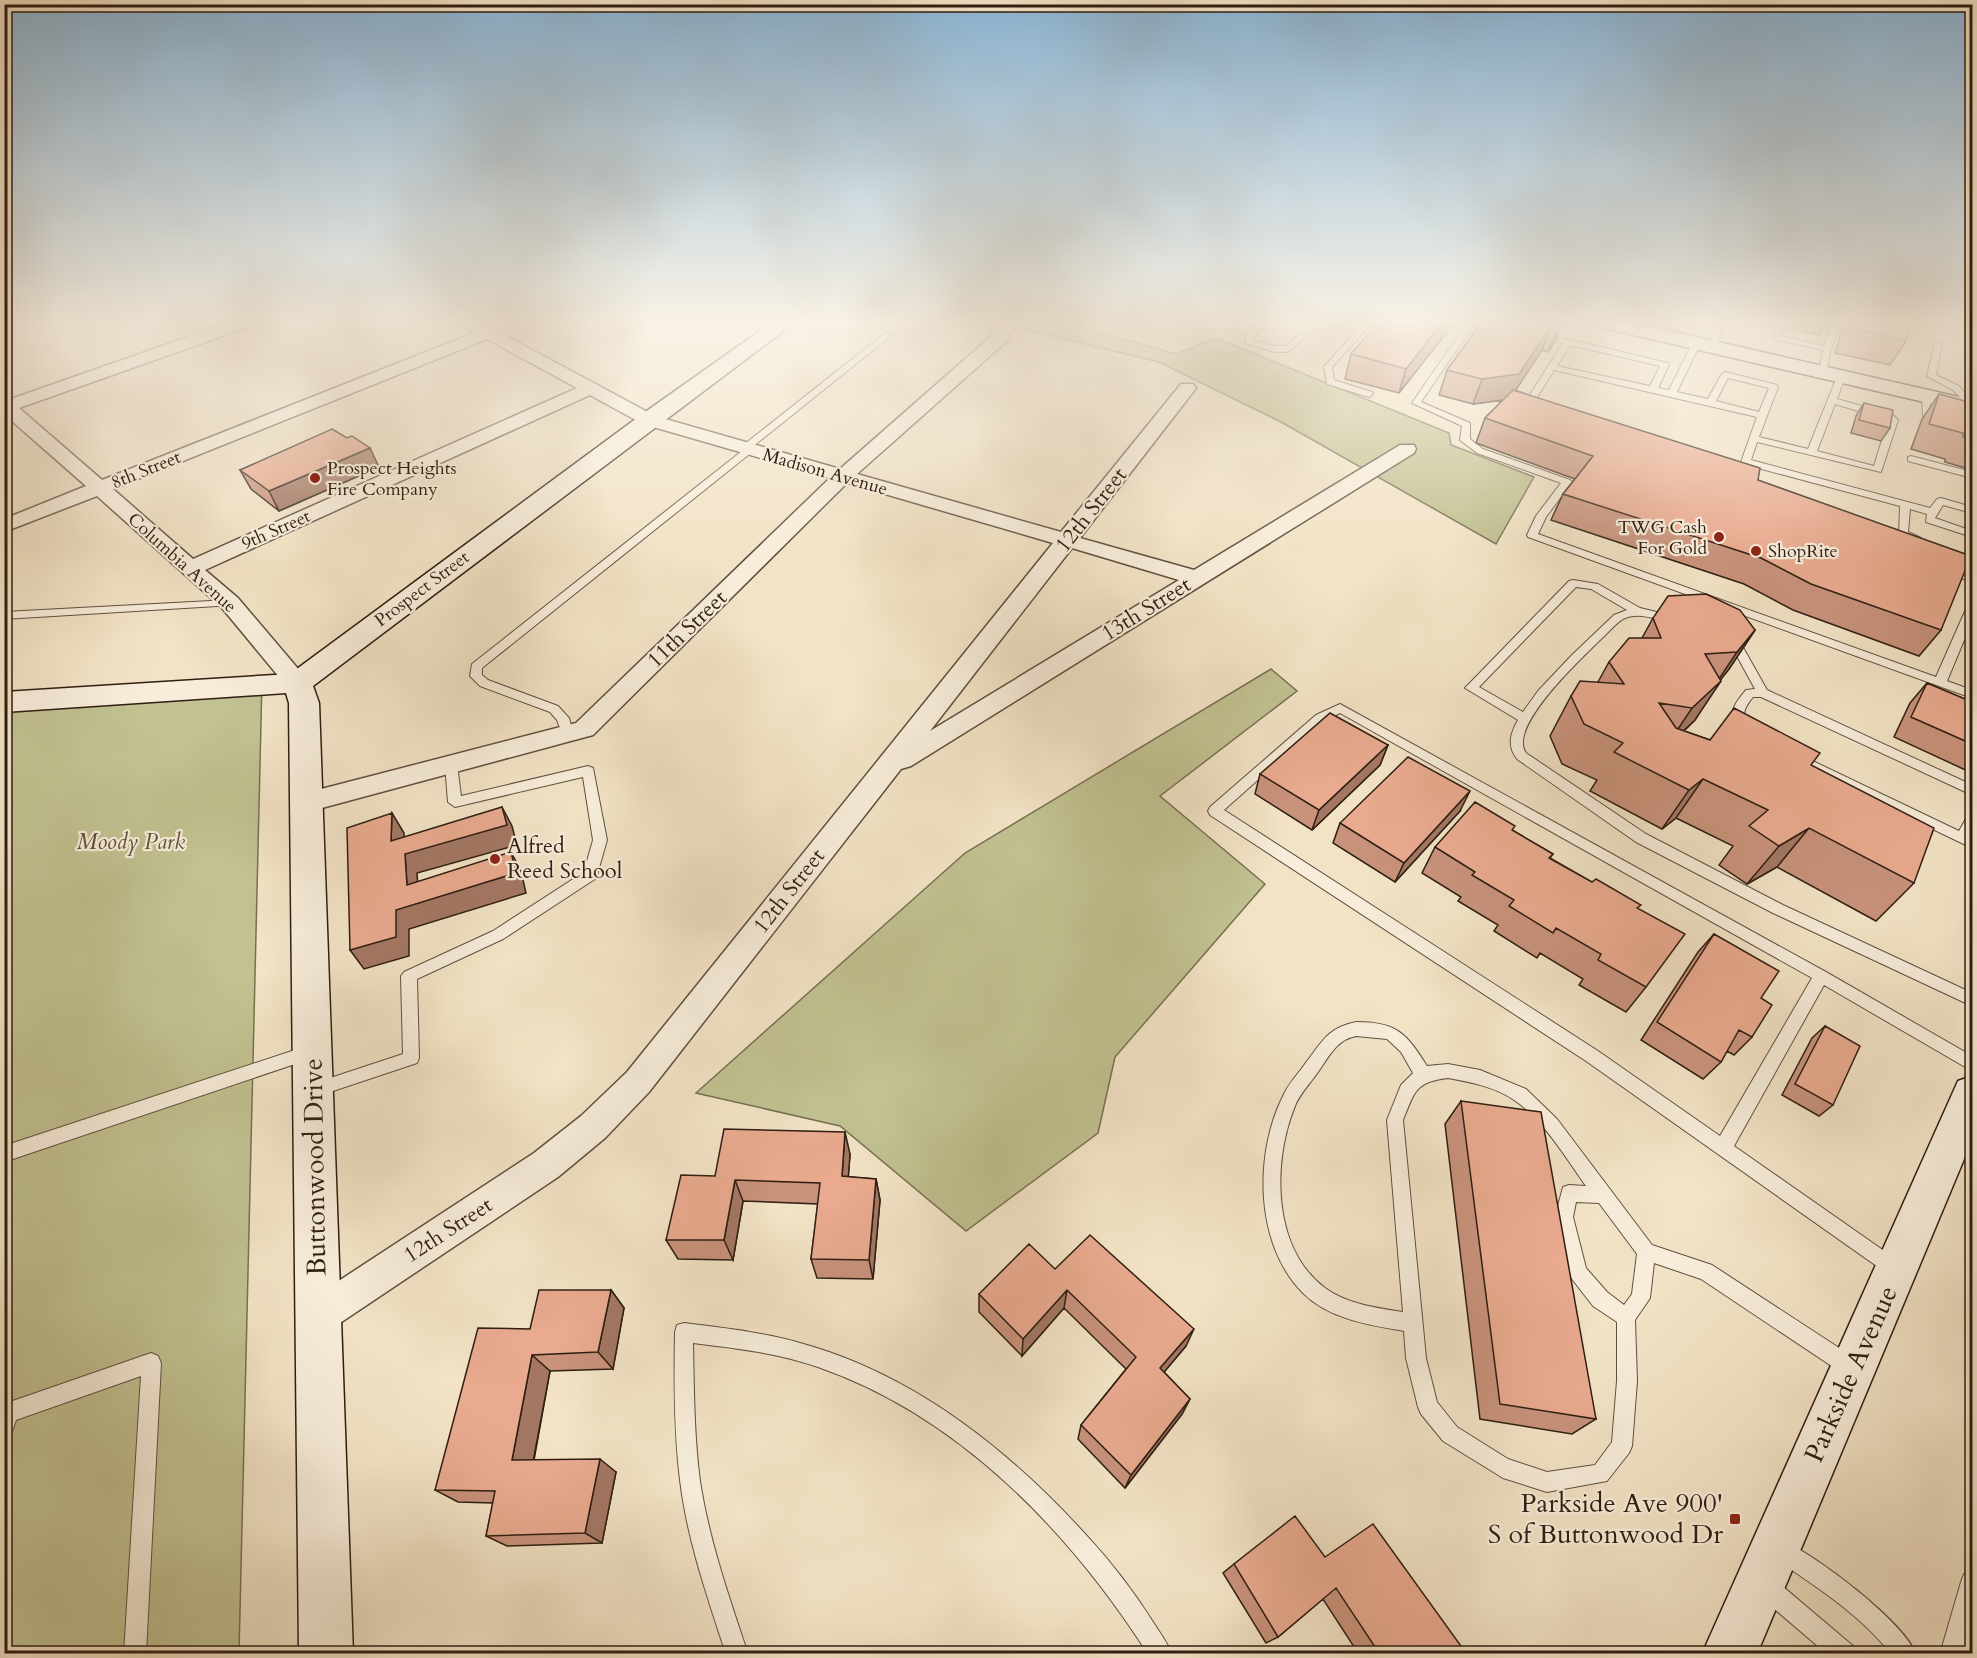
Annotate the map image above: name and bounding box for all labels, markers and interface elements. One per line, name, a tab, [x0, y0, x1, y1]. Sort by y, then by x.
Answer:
street label: Madison Avenue	[760, 442, 890, 502]
street label: 8th Street	[108, 445, 185, 495]
place label: Prospect Heights Fire Company	[327, 456, 456, 502]
street label: 12th Street	[1048, 461, 1134, 559]
marker: Prospect Heights Fire Company	[308, 471, 322, 485]
street label: 9th Street	[238, 504, 315, 556]
street label: Columbia Avenue	[122, 507, 242, 619]
place label: TWG Cash For Gold	[1617, 515, 1707, 561]
marker: TWG Cash For Gold	[1712, 530, 1726, 544]
place label: ShopRite	[1768, 539, 1838, 564]
marker: ShopRite	[1749, 544, 1763, 558]
street label: Prospect Street	[369, 545, 475, 633]
street label: 13th Street	[1095, 570, 1197, 648]
street label: 11th Street	[640, 583, 734, 675]
park label: Moody Park	[77, 827, 185, 857]
place label: Alfred Reed School	[507, 831, 623, 886]
street label: 12th Street	[746, 842, 832, 940]
marker: Alfred Reed School	[488, 852, 502, 866]
street label: Buttonwood Drive	[295, 1058, 335, 1276]
street label: 12th Street	[398, 1190, 498, 1270]
street label: Parkside Avenue	[1795, 1280, 1907, 1468]
place label: Parkside Ave 900' S of Buttonwood Dr	[1488, 1485, 1723, 1553]
marker: Parkside Ave 900' S of Buttonwood Dr	[1728, 1512, 1742, 1526]

